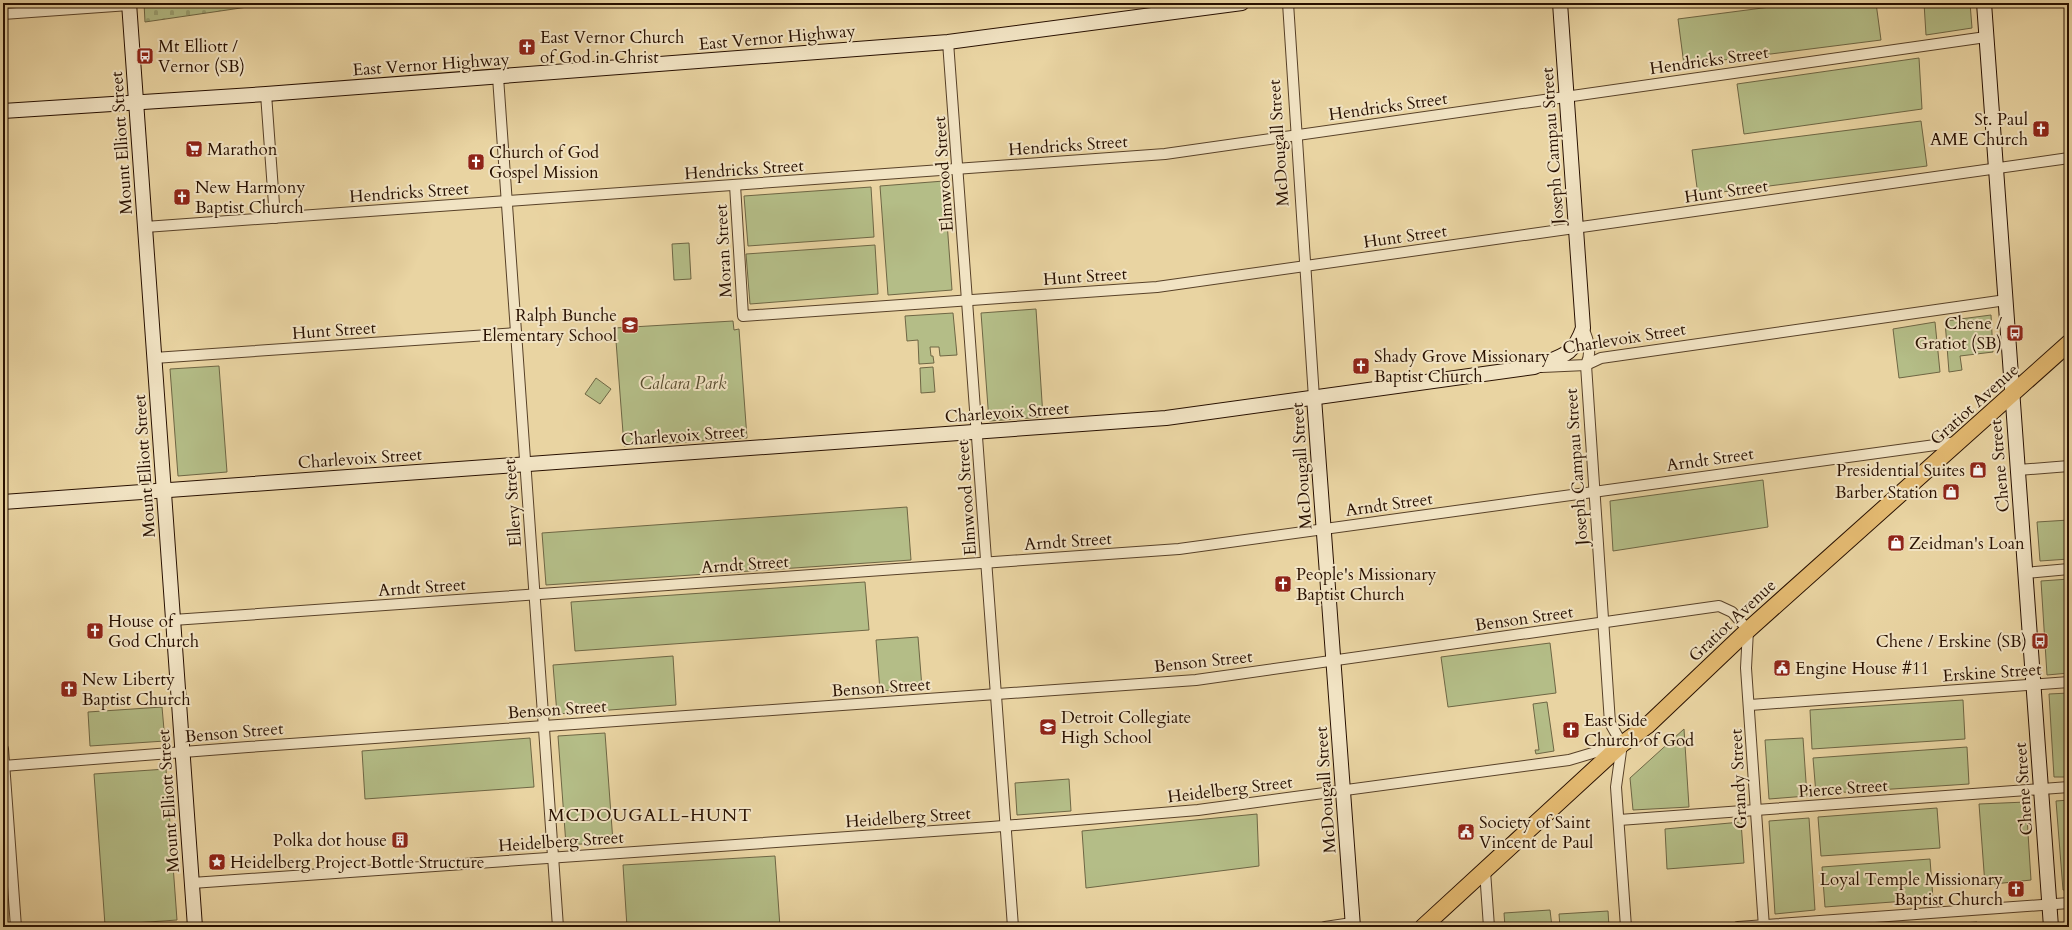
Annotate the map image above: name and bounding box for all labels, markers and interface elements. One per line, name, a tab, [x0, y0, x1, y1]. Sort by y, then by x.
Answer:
street label: East Vernor Highway	[698, 19, 856, 56]
place label: East Vernor Church of God in Christ	[540, 26, 685, 69]
place label: Mt Elliott / Vernor (SB)	[158, 35, 245, 78]
church icon: East Vernor Church of God in Christ	[517, 37, 537, 57]
street label: Hendricks Street	[1648, 41, 1771, 80]
bus stop icon: Mt Elliott / Vernor (SB)	[135, 46, 155, 66]
street label: East Vernor Highway	[352, 48, 510, 81]
street label: Joseph Campau Street	[1536, 66, 1570, 228]
street label: Mount Elliott Street	[105, 70, 138, 215]
street label: McDougall Street	[1263, 78, 1294, 207]
street label: Hendricks Street	[1327, 87, 1450, 126]
place label: St. Paul AME Church	[1930, 108, 2029, 151]
street label: Elmwood Street	[928, 115, 959, 232]
church icon: St. Paul AME Church	[2031, 119, 2051, 139]
street label: Hendricks Street	[1008, 130, 1129, 161]
place label: Marathon	[207, 138, 278, 161]
supermarket icon: Marathon	[184, 139, 204, 159]
place label: Church of God Gospel Mission	[489, 141, 599, 184]
church icon: Church of God Gospel Mission	[466, 152, 486, 172]
street label: Hendricks Street	[684, 154, 805, 185]
street label: Hunt Street	[1683, 174, 1770, 209]
place label: New Harmony Baptist Church	[195, 176, 305, 219]
street label: Hendricks Street	[349, 177, 470, 208]
church icon: New Harmony Baptist Church	[172, 187, 192, 207]
street label: Moran Street	[710, 203, 737, 298]
street label: Hunt Street	[1362, 219, 1449, 254]
street label: Hunt Street	[1042, 262, 1128, 291]
place label: Ralph Bunche Elementary School	[482, 304, 618, 347]
place label: Chene / Gratiot (SB)	[1915, 312, 2002, 355]
school or university icon: Ralph Bunche Elementary School	[620, 315, 640, 335]
street label: Hunt Street	[291, 316, 377, 345]
street label: Charlevoix Street	[1561, 317, 1688, 360]
bus stop icon: Chene / Gratiot (SB)	[2005, 323, 2025, 343]
place label: Shady Grove Missionary Baptist Church	[1374, 345, 1550, 388]
church icon: Shady Grove Missionary Baptist Church	[1351, 356, 1371, 376]
street label: Gratiot Avenue	[1925, 359, 2023, 450]
park label: Calcara Park	[640, 372, 727, 395]
street label: Joseph Campau Street	[1560, 387, 1594, 549]
street label: Mount Elliott Street	[128, 393, 161, 538]
street label: Charlevoix Street	[944, 397, 1071, 428]
street label: McDougall Street	[1286, 401, 1317, 530]
street label: Chene Street	[1984, 418, 2015, 513]
street label: Charlevoix Street	[620, 420, 747, 451]
street label: Elmwood Street	[951, 439, 982, 556]
street label: Arndt Street	[1665, 442, 1756, 477]
street label: Charlevoix Street	[297, 443, 424, 474]
street label: Ellery Street	[498, 458, 527, 547]
place label: Presidential Suites	[1836, 459, 1965, 482]
shop icon: Presidential Suites	[1968, 460, 1988, 480]
place label: Barber Station	[1835, 481, 1938, 504]
shop icon: Barber Station	[1941, 482, 1961, 502]
street label: Arndt Street	[1344, 487, 1435, 522]
street label: Arndt Street	[1023, 527, 1113, 556]
place label: Zeidman's Loan	[1909, 532, 2025, 555]
shop icon: Zeidman's Loan	[1886, 533, 1906, 553]
street label: Arndt Street	[700, 550, 790, 579]
place label: People's Missionary Baptist Church	[1296, 563, 1437, 606]
street label: Arndt Street	[377, 573, 467, 602]
church icon: People's Missionary Baptist Church	[1273, 574, 1293, 594]
street label: Gratiot Avenue	[1684, 574, 1781, 667]
street label: Benson Street	[1473, 600, 1575, 637]
place label: House of God Church	[108, 610, 200, 653]
church icon: House of God Church	[85, 621, 105, 641]
place label: Chene / Erskine (SB)	[1876, 630, 2027, 653]
bus stop icon: Chene / Erskine (SB)	[2030, 631, 2050, 651]
street label: Benson Street	[1153, 645, 1254, 678]
place label: Engine House #11	[1795, 657, 1929, 680]
public building icon: Engine House #11	[1772, 658, 1792, 678]
street label: Erskine Street	[1942, 658, 2043, 687]
place label: New Liberty Baptist Church	[82, 668, 191, 711]
street label: Benson Street	[831, 673, 932, 702]
church icon: New Liberty Baptist Church	[59, 679, 79, 699]
street label: Benson Street	[507, 695, 608, 724]
place label: Detroit Collegiate High School	[1061, 706, 1191, 749]
place label: East Side Church of God	[1584, 709, 1694, 752]
street label: Benson Street	[184, 717, 285, 748]
school or university icon: Detroit Collegiate High School	[1038, 717, 1058, 737]
church icon: East Side Church of God	[1561, 720, 1581, 740]
street label: McDougall Street	[1310, 725, 1341, 854]
street label: Mount Elliott Street	[152, 728, 185, 873]
street label: Grandy Street	[1724, 728, 1753, 830]
street label: Chene Street	[2009, 741, 2038, 836]
street label: Heidelberg Street	[1166, 770, 1295, 809]
street label: Pierce Street	[1797, 774, 1889, 803]
street label: Heidelberg Street	[844, 802, 972, 833]
district label: MCDOUGALL-HUNT	[548, 803, 752, 828]
place label: Society of Saint Vincent de Paul	[1479, 811, 1594, 854]
public building icon: Society of Saint Vincent de Paul	[1456, 822, 1476, 842]
street label: Heidelberg Street	[497, 826, 625, 857]
place label: Polka dot house	[273, 829, 387, 852]
building icon: Polka dot house	[390, 830, 410, 850]
place label: Heidelberg Project Bottle Structure	[230, 851, 484, 874]
place icon: Heidelberg Project Bottle Structure	[207, 852, 227, 872]
place label: Loyal Temple Missionary Baptist Church	[1820, 868, 2004, 911]
church icon: Loyal Temple Missionary Baptist Church	[2006, 879, 2026, 899]

